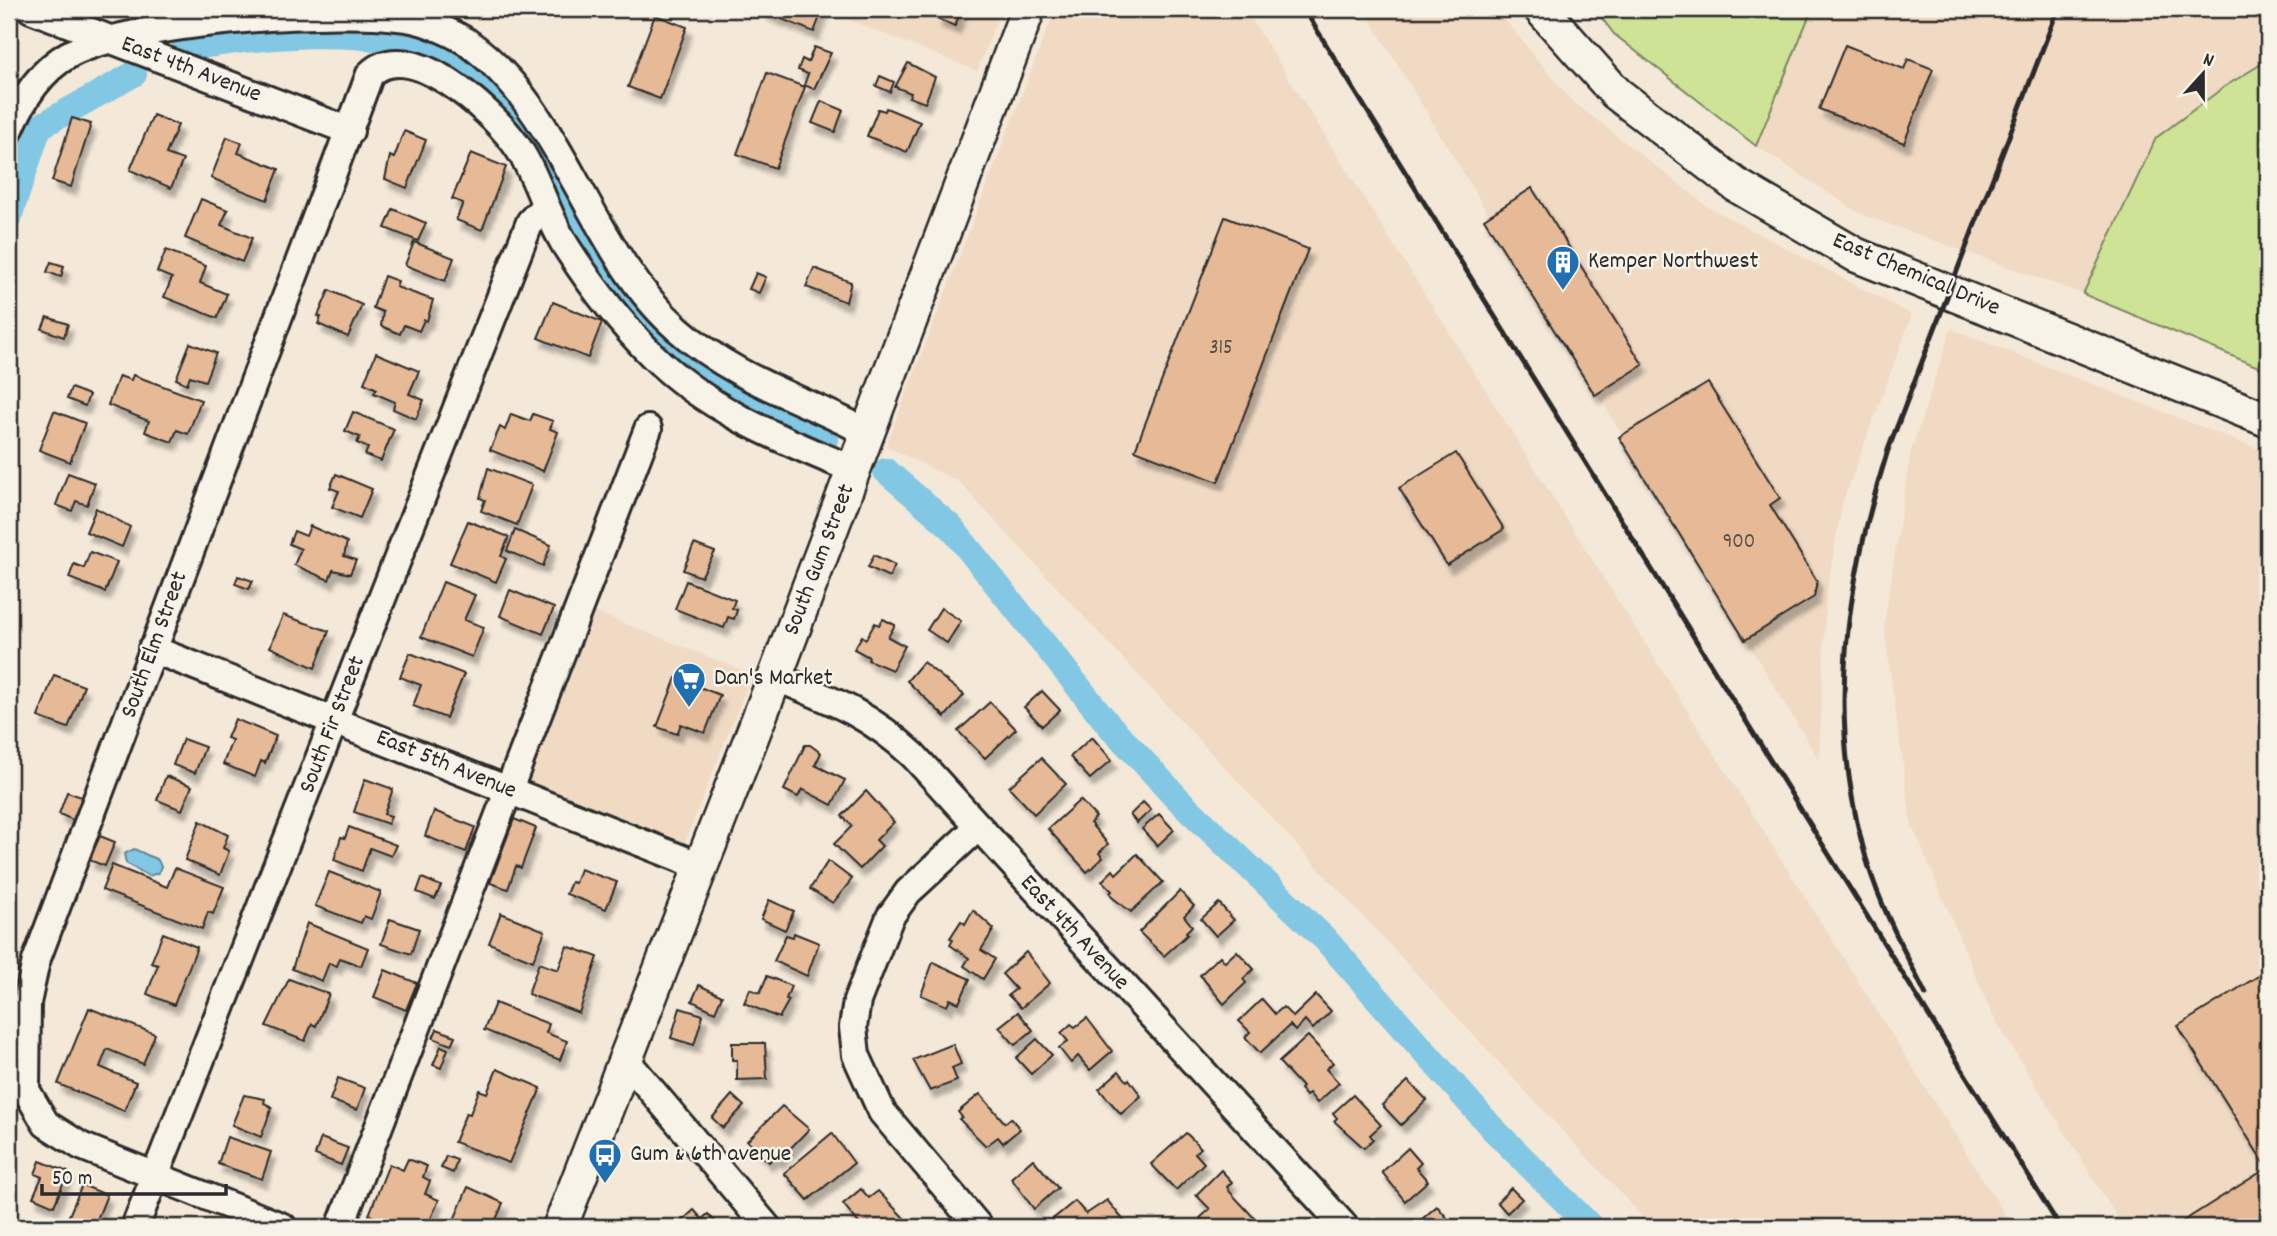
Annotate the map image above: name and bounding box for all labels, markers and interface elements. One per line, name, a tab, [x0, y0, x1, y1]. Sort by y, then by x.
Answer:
street label: East 4th Avenue	[116, 28, 266, 112]
north arrow	[2168, 38, 2238, 108]
text: N	[2199, 47, 2217, 76]
street label: East Chemical Drive	[1827, 224, 2005, 326]
building icon: Kemper Northwest	[1544, 243, 1582, 292]
place label: Kemper Northwest	[1588, 245, 1759, 279]
house number: 315	[1209, 334, 1233, 364]
street label: South Gum Street	[776, 479, 865, 641]
house number: 900	[1723, 528, 1755, 558]
street label: South Elm Street	[113, 567, 197, 723]
street label: South Fir Street	[291, 651, 375, 799]
supermarket icon: Dan's Market	[670, 660, 708, 709]
place label: Dan's Market	[714, 662, 833, 696]
street label: East 5th Avenue	[371, 721, 521, 809]
street label: East 4th Avenue	[1011, 867, 1137, 999]
bus stop icon: Gum & 6th avenue	[586, 1136, 624, 1185]
place label: Gum & 6th avenue	[630, 1138, 791, 1172]
scale bar	[42, 1152, 226, 1196]
text: 50 m	[52, 1165, 92, 1195]

